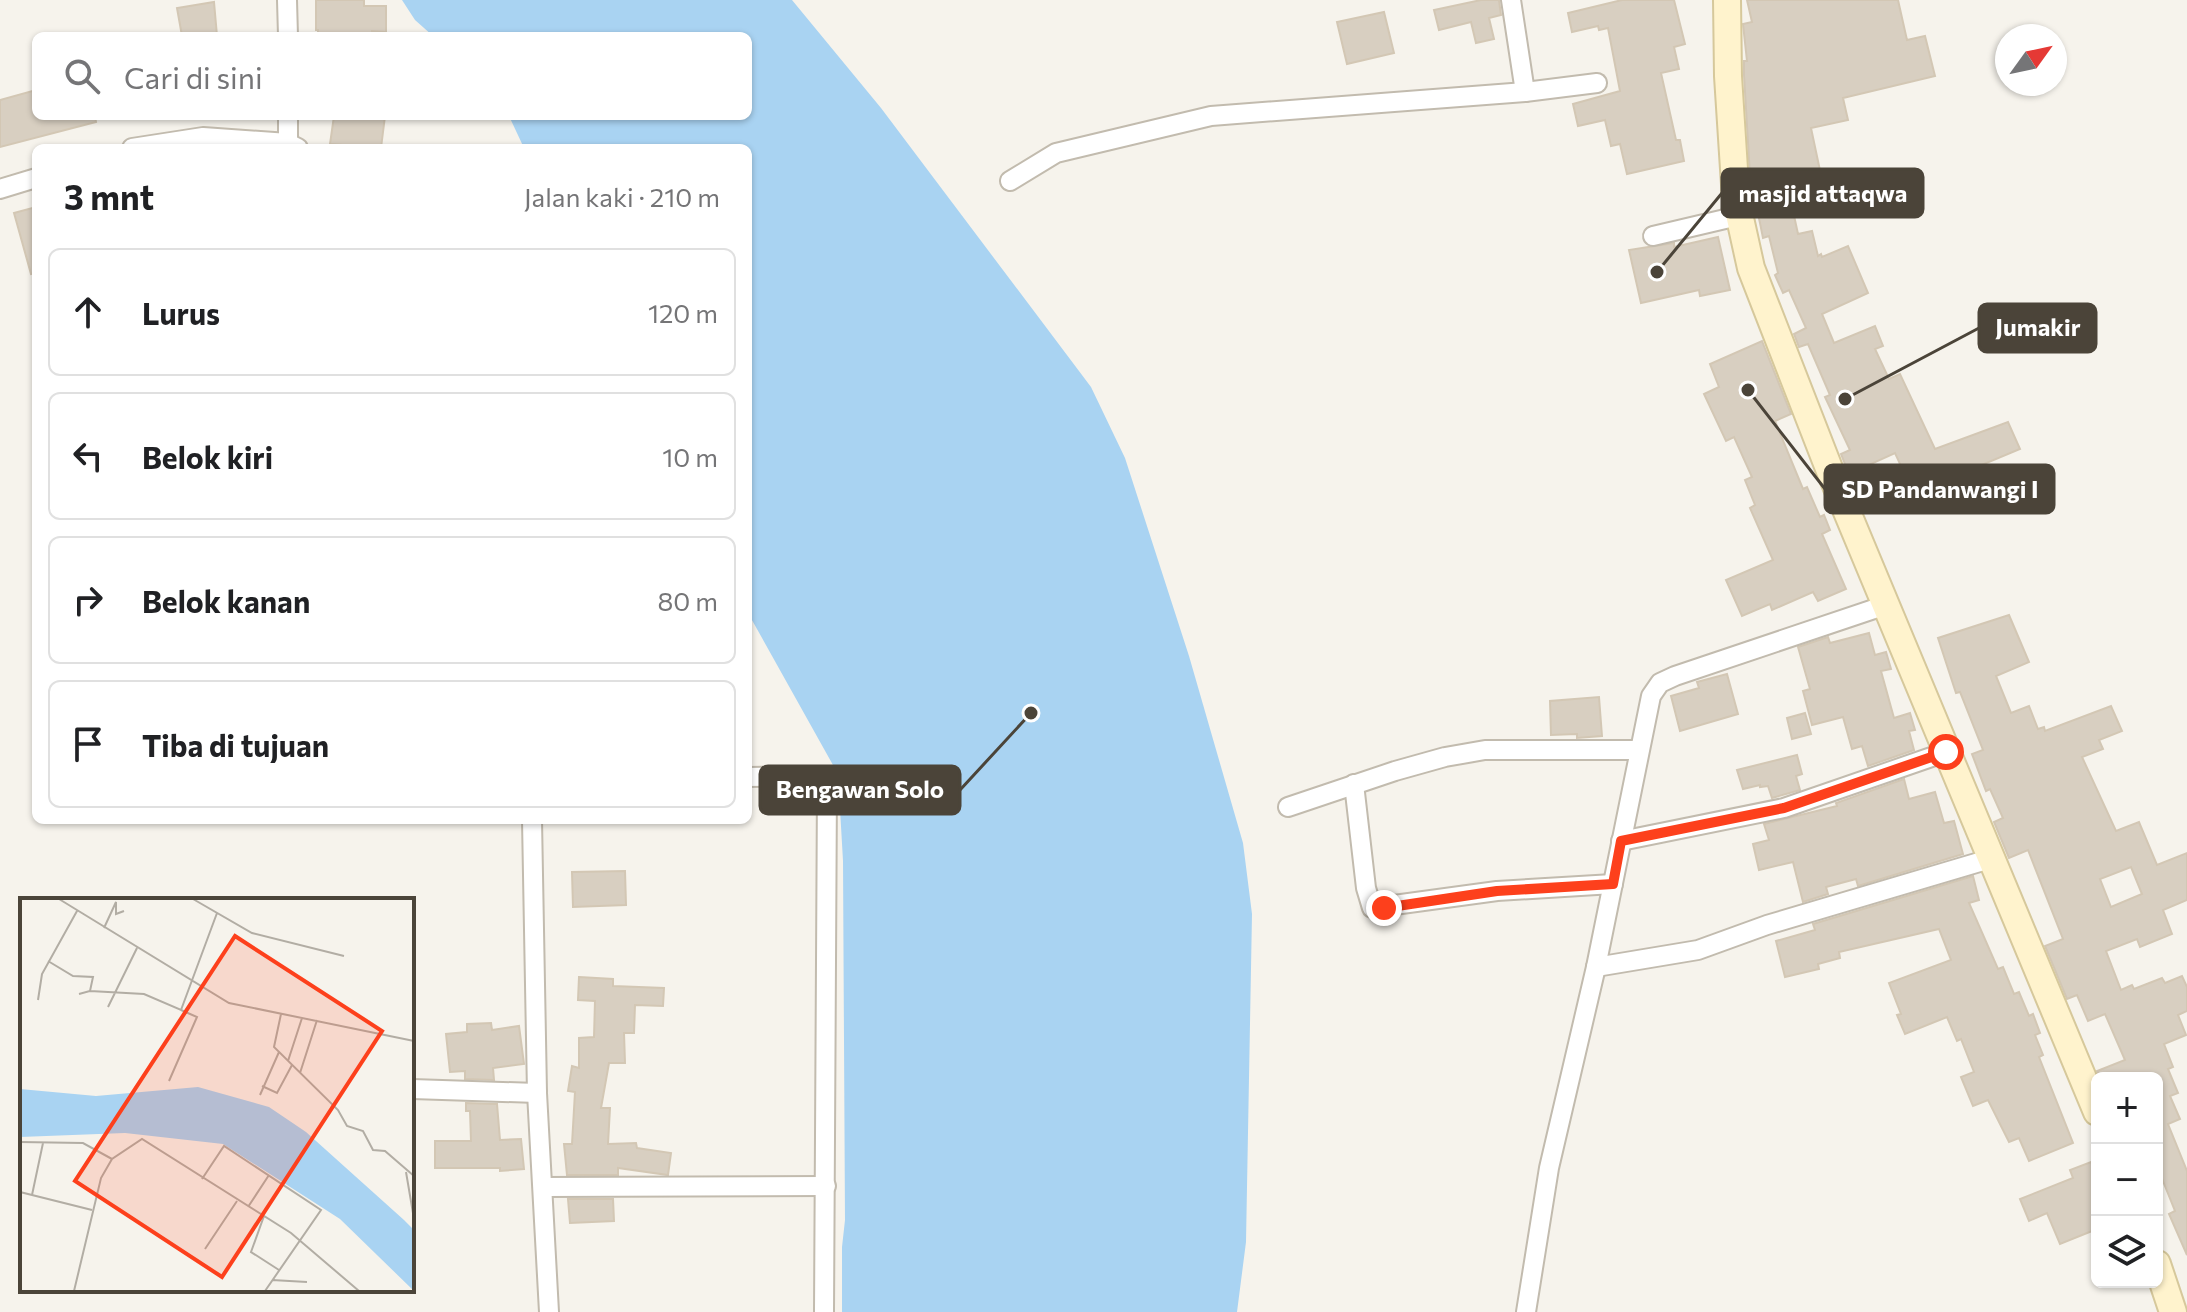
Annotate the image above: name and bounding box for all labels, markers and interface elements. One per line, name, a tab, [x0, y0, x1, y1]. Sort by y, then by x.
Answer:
north arrow	[1995, 24, 2067, 96]
search box	[32, 32, 752, 120]
icon: search	[60, 54, 104, 98]
text: Cari di sini	[124, 58, 263, 95]
callout: masjid attaqwa	[1722, 169, 1923, 217]
text: 3 mnt	[64, 175, 154, 217]
text: masjid attaqwa	[1739, 178, 1907, 207]
text: Jalan kaki · 210 m	[524, 181, 720, 212]
icon: ahead	[66, 290, 110, 334]
text: Lurus	[142, 294, 220, 331]
text: 120 m	[648, 297, 718, 328]
callout: Jumakir	[1979, 304, 2096, 352]
text: Jumakir	[1995, 312, 2081, 341]
icon: left	[66, 434, 110, 478]
text: Belok kiri	[142, 438, 273, 475]
text: 10 m	[662, 441, 718, 472]
callout: SD Pandanwangi I	[1825, 465, 2054, 513]
text: SD Pandanwangi I	[1841, 474, 2039, 503]
icon: right	[66, 578, 110, 622]
text: Belok kanan	[142, 582, 310, 619]
text: 80 m	[658, 585, 718, 616]
icon: arrive	[66, 722, 110, 766]
text: Tiba di tujuan	[142, 726, 329, 763]
route start	[1928, 734, 1964, 770]
callout: Bengawan Solo	[760, 766, 960, 814]
text: Bengawan Solo	[776, 774, 944, 803]
route end	[1366, 890, 1402, 926]
inset map	[20, 898, 414, 1292]
map controls	[2091, 1072, 2163, 1288]
button: +	[2091, 1072, 2163, 1144]
button: −	[2091, 1144, 2163, 1216]
button: layers	[2091, 1216, 2163, 1288]

